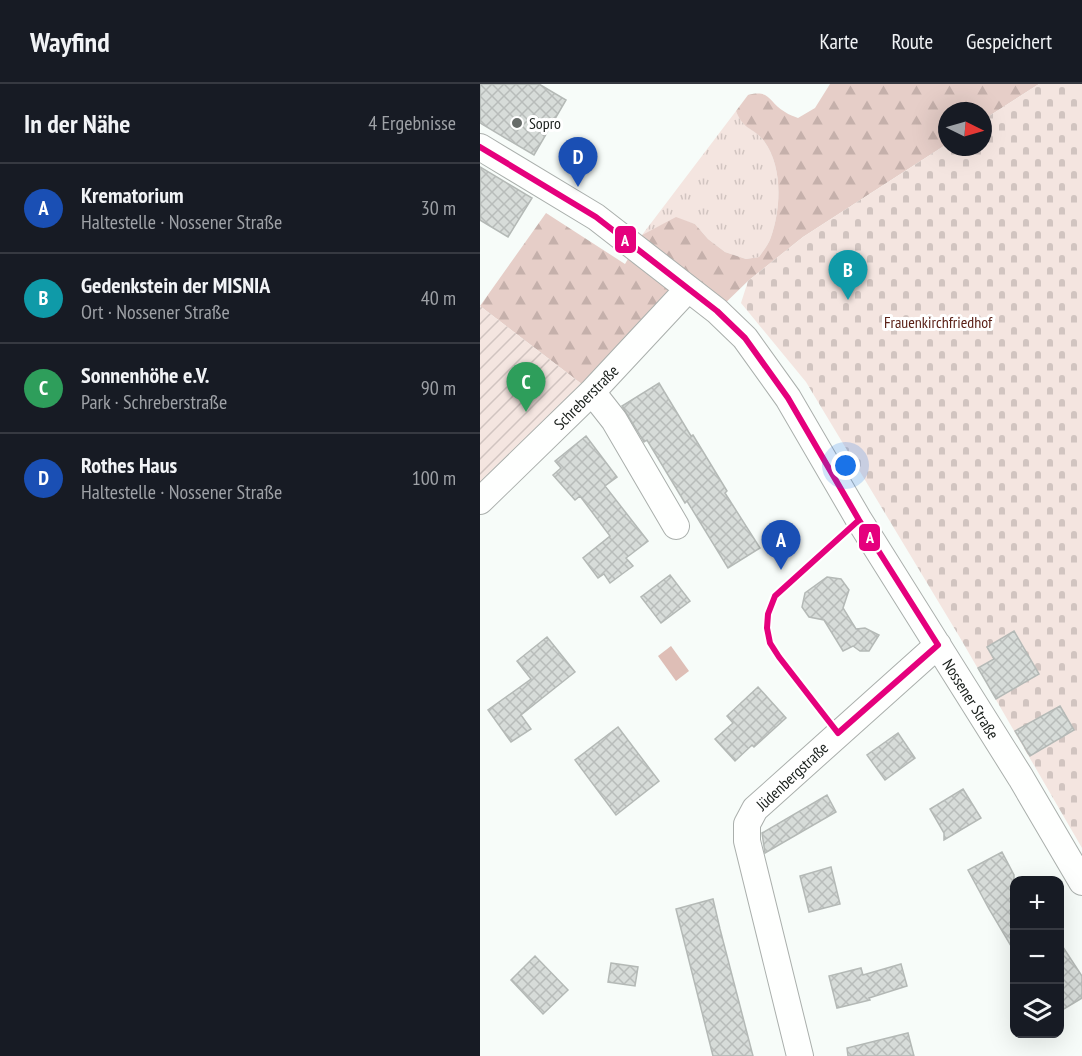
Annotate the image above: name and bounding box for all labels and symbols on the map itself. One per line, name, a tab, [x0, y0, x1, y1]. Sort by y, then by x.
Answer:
north arrow	[938, 102, 992, 156]
place label: Sopro	[529, 113, 561, 133]
marker: Sopro	[510, 116, 524, 130]
pin: D	[558, 138, 598, 187]
line badge: A	[614, 225, 637, 254]
text: A	[620, 230, 630, 250]
pin: B	[828, 250, 868, 300]
park label: Frauenkirchfriedhof	[884, 312, 993, 332]
street label: Schreberstraße	[549, 360, 623, 434]
pin: C	[506, 362, 546, 412]
your location	[831, 451, 860, 480]
pin: A	[762, 520, 800, 570]
line badge: A	[858, 523, 881, 552]
text: A	[865, 527, 875, 547]
street label: Nossener Straße	[938, 655, 1004, 743]
street label: Jüdenbergstraße	[751, 738, 832, 815]

